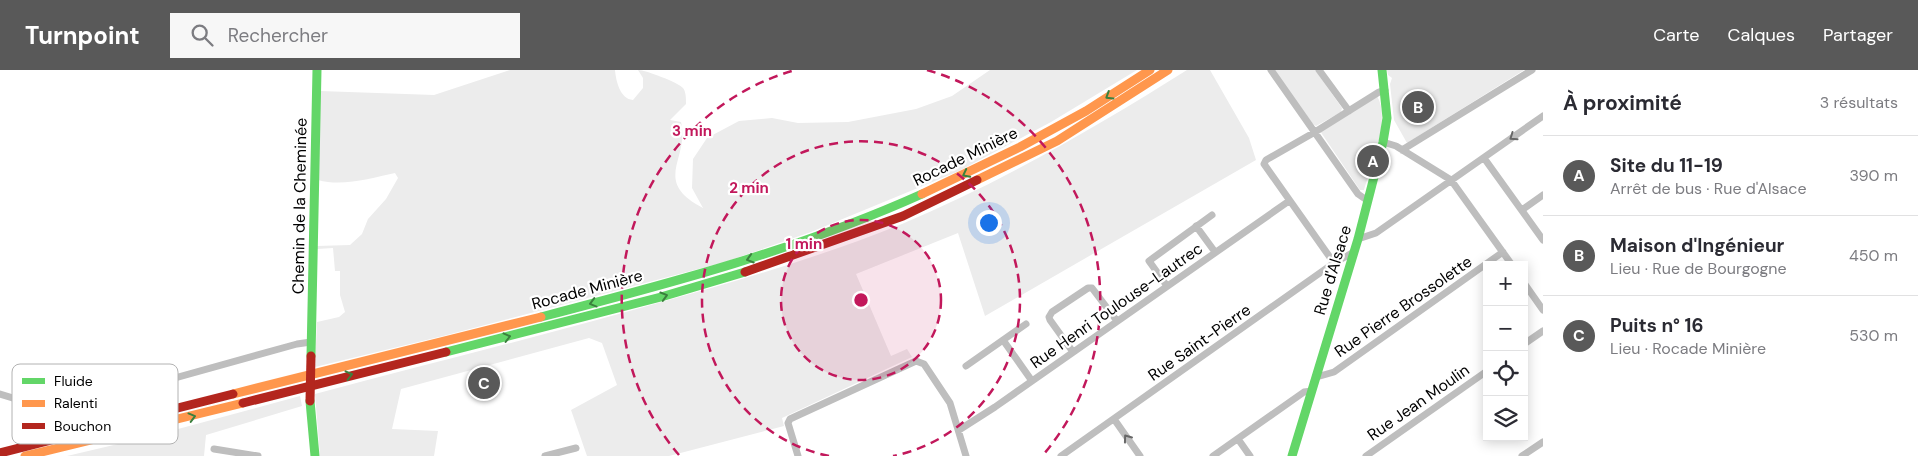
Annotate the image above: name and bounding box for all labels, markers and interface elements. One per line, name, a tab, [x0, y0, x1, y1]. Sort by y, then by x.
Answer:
search box	[170, 13, 520, 58]
text: Turnpoint	[25, 20, 140, 51]
icon: search	[188, 21, 216, 49]
text: Rechercher	[228, 23, 328, 48]
text: Carte	[1653, 23, 1700, 47]
text: Calques	[1728, 23, 1795, 47]
text: Partager	[1823, 23, 1893, 47]
pin: B	[1402, 88, 1434, 126]
text: À proximité	[1563, 89, 1682, 117]
one-way arrow	[1105, 90, 1114, 100]
text: 3 résultats	[1820, 92, 1898, 113]
street label: Chemin de la Cheminée	[287, 118, 312, 294]
text: 3 min	[672, 121, 712, 141]
street label: Rocade Minière	[909, 122, 1021, 191]
one-way arrow	[1510, 131, 1519, 140]
pin: A	[1357, 142, 1389, 180]
text: Site du 11-19	[1610, 153, 1723, 178]
text: A	[1573, 165, 1585, 186]
text: 390 m	[1850, 165, 1898, 186]
one-way arrow	[962, 168, 971, 178]
text: 2 min	[729, 178, 769, 198]
text: Arrêt de bus · Rue d'Alsace	[1610, 178, 1807, 199]
your location	[976, 210, 1002, 236]
street label: Rue d'Alsace	[1309, 223, 1356, 318]
text: Maison d'Ingénieur	[1610, 233, 1784, 258]
text: 1 min	[786, 234, 822, 254]
street label: Rue Henri Toulouse-Lautrec	[1026, 238, 1207, 373]
text: B	[1574, 245, 1584, 266]
text: 450 m	[1849, 245, 1898, 266]
street label: Rue Pierre Brossolette	[1330, 251, 1476, 362]
one-way arrow	[746, 254, 754, 264]
text: Lieu · Rue de Bourgogne	[1610, 258, 1787, 279]
map controls	[1483, 261, 1528, 441]
button: +	[1483, 261, 1528, 306]
street label: Rocade Minière	[529, 265, 645, 314]
one-way arrow	[659, 291, 667, 301]
centre of rings	[852, 291, 870, 309]
one-way arrow	[589, 297, 598, 308]
street label: Rue Saint-Pierre	[1144, 299, 1255, 386]
button: −	[1483, 306, 1528, 351]
text: Puits n° 16	[1610, 313, 1703, 338]
text: C	[1573, 325, 1585, 346]
text: 530 m	[1849, 325, 1898, 346]
one-way arrow	[502, 332, 511, 343]
text: Lieu · Rocade Minière	[1610, 338, 1766, 359]
button: locate	[1483, 351, 1528, 396]
street label: Rue Jean Moulin	[1363, 359, 1473, 445]
legend	[12, 364, 178, 444]
pin: C	[468, 364, 500, 402]
one-way arrow	[344, 370, 353, 381]
text: Fluide	[54, 372, 93, 390]
text: Ralenti	[54, 394, 98, 412]
button: layers	[1483, 396, 1528, 441]
one-way arrow	[187, 412, 195, 422]
text: Bouchon	[54, 417, 111, 435]
one-way arrow	[1124, 434, 1133, 443]

